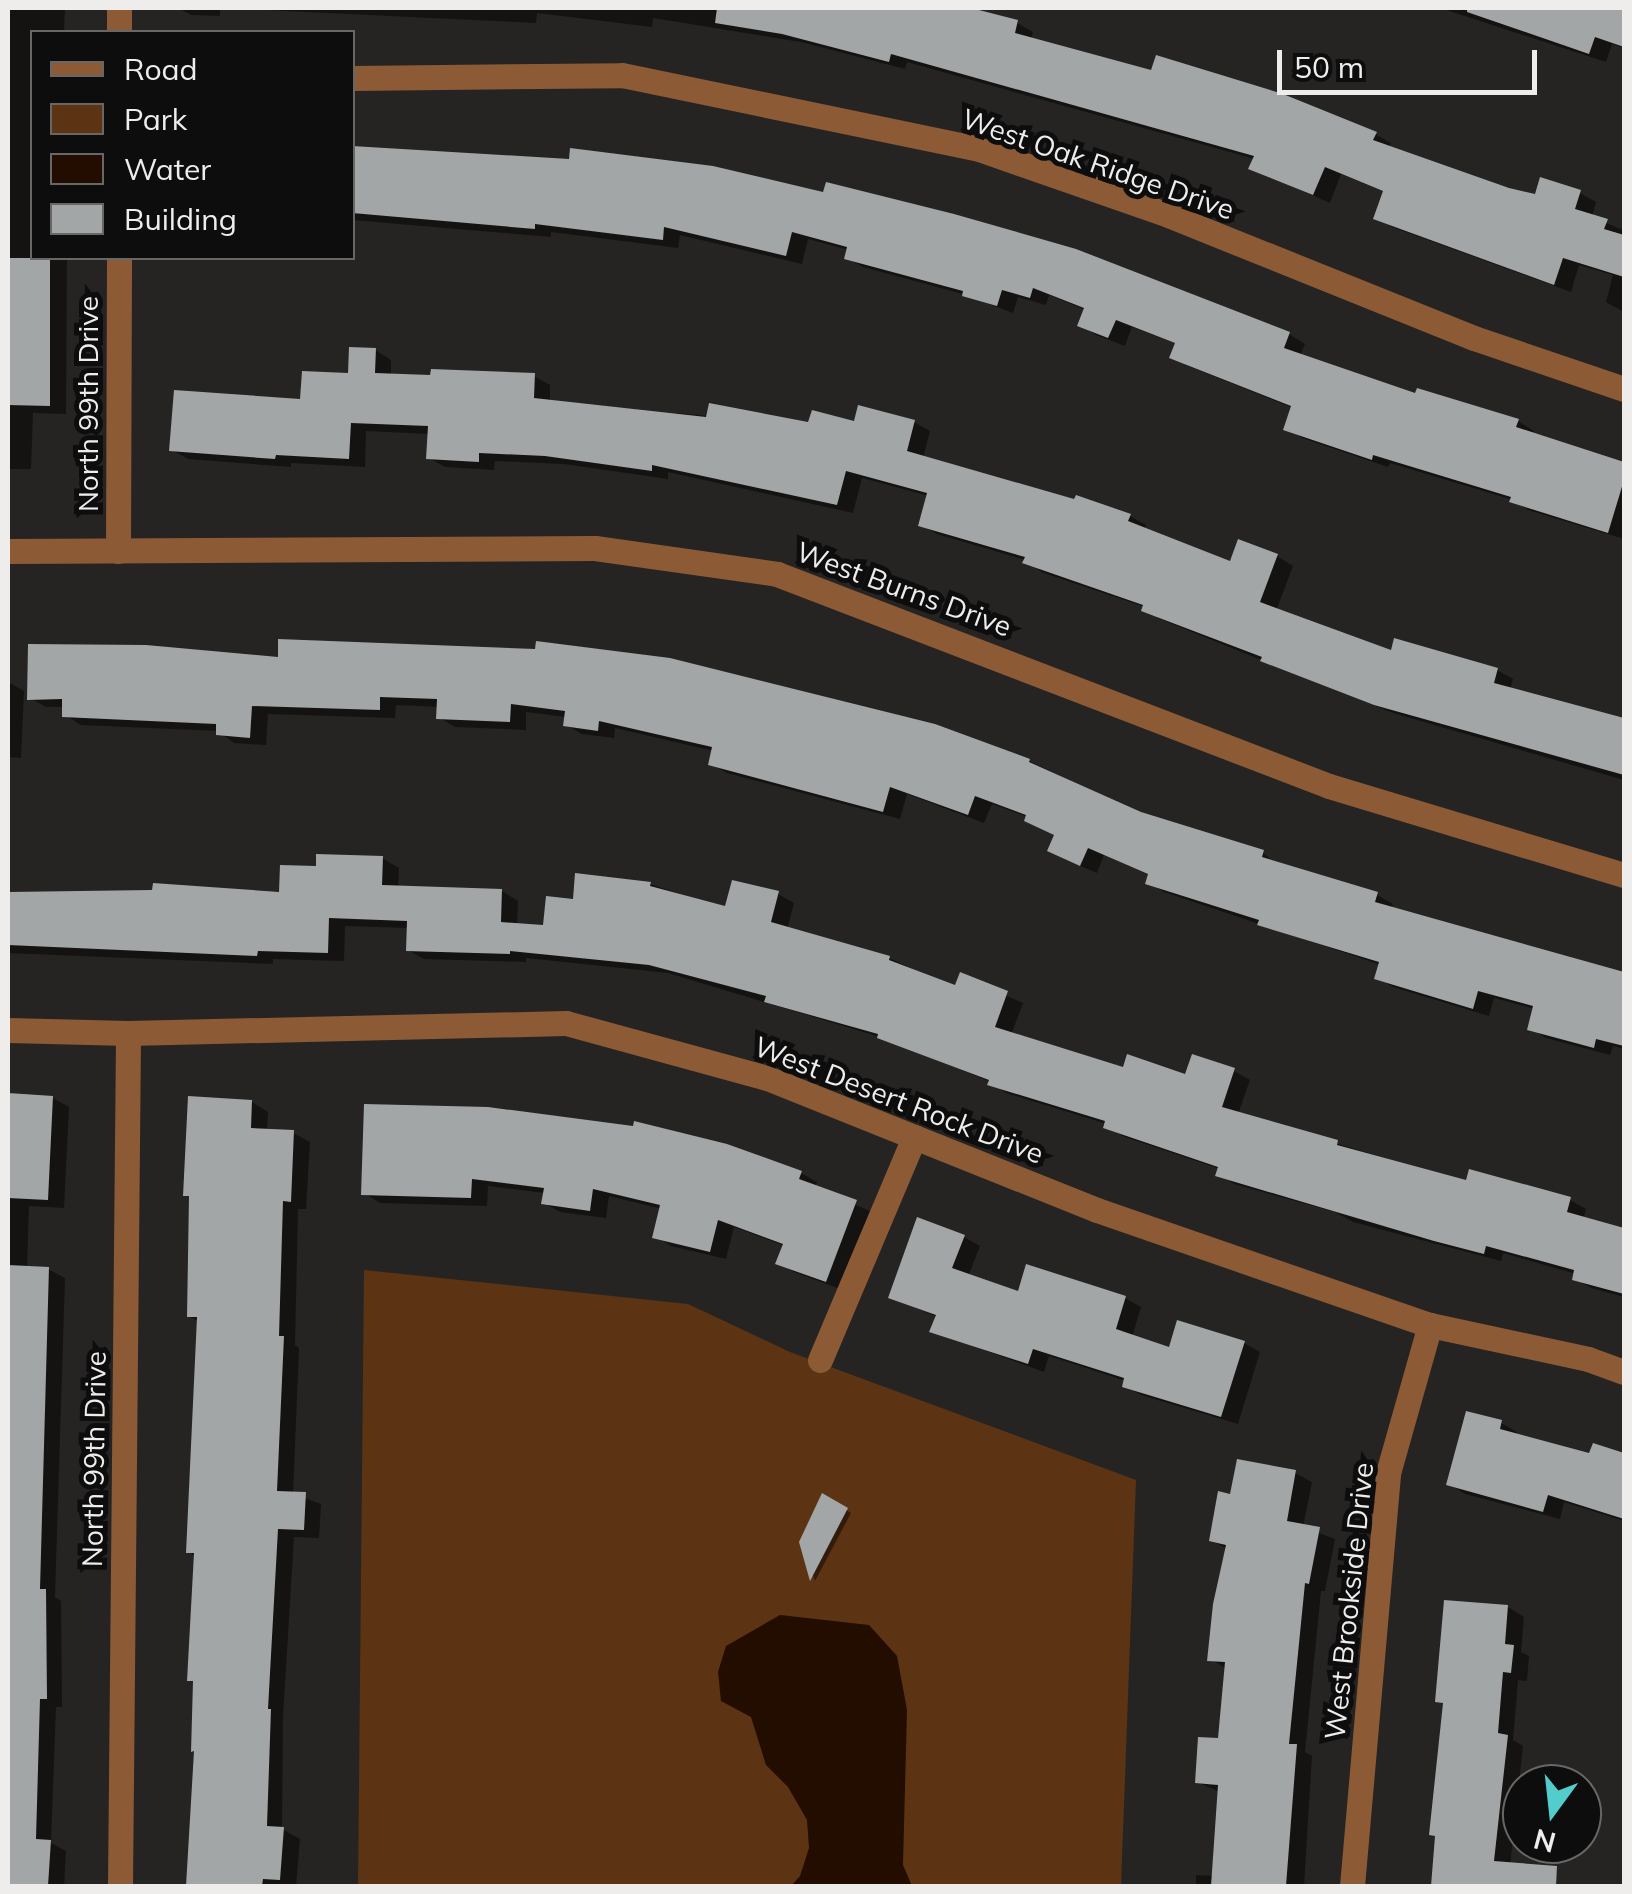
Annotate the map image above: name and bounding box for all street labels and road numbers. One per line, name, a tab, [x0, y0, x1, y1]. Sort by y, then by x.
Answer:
street label: West Oak Ridge Drive	[957, 102, 1239, 226]
street label: North 99th Drive	[71, 296, 105, 512]
street label: West Burns Drive	[792, 535, 1016, 643]
street label: West Desert Rock Drive	[750, 1029, 1048, 1171]
street label: North 99th Drive	[75, 1351, 113, 1567]
street label: West Brookside Drive	[1318, 1461, 1380, 1741]

